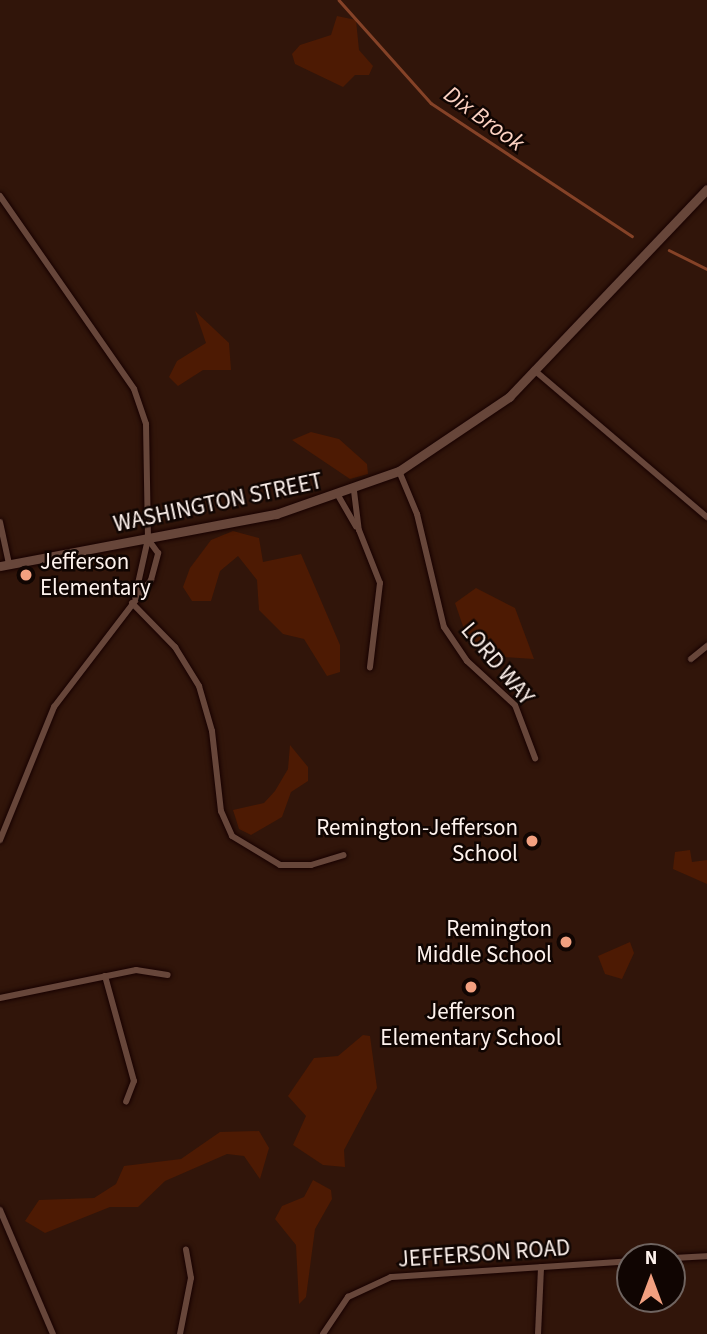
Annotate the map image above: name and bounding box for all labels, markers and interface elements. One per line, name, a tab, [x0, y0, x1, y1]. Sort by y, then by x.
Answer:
water label: Dix Brook	[438, 80, 530, 158]
street label: WASHINGTON STREET	[111, 467, 325, 539]
place label: Jefferson Elementary	[40, 548, 151, 602]
marker: Jefferson Elementary	[18, 567, 34, 583]
street label: LORD WAY	[455, 617, 539, 711]
place label: Remington-Jefferson School	[316, 814, 518, 868]
marker: Remington-Jefferson School	[524, 833, 540, 849]
place label: Remington Middle School	[416, 915, 552, 969]
marker: Remington Middle School	[558, 934, 574, 950]
marker: Jefferson Elementary School	[463, 979, 479, 995]
place label: Jefferson Elementary School	[380, 998, 562, 1052]
street label: JEFFERSON ROAD	[397, 1234, 571, 1274]
north arrow	[616, 1243, 686, 1313]
text: N	[645, 1245, 657, 1272]

